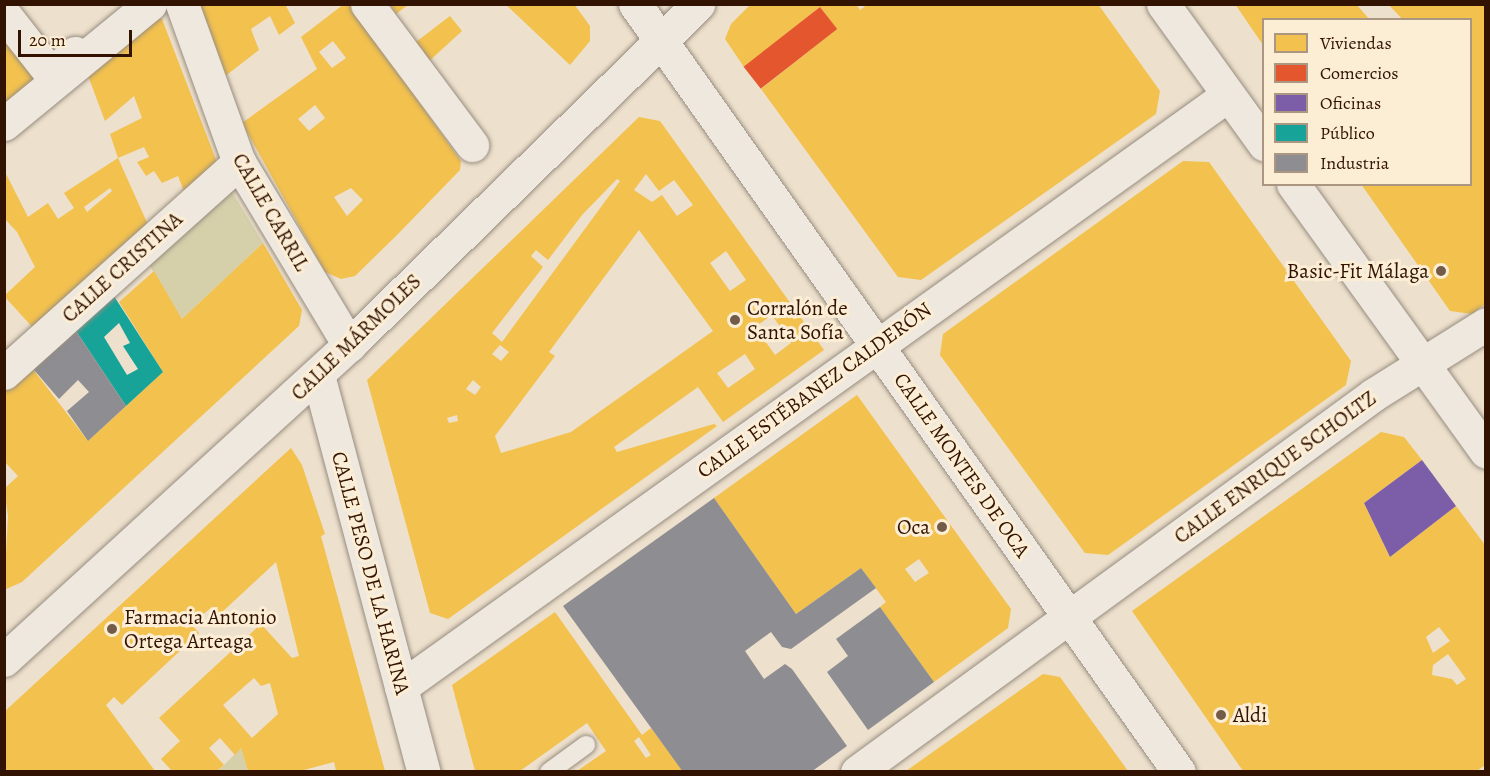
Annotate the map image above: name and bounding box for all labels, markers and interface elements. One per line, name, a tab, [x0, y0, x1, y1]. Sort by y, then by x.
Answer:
scale bar	[21, 18, 135, 56]
legend	[1262, 18, 1472, 186]
text: 20 m	[29, 28, 66, 52]
text: Viviendas	[1320, 31, 1392, 55]
text: Comercios	[1320, 61, 1399, 85]
text: Oficinas	[1320, 91, 1381, 115]
text: Público	[1320, 121, 1375, 145]
street label: CALLE CARRIL	[227, 149, 315, 275]
text: Industria	[1320, 151, 1389, 175]
street label: CALLE CRISTINA	[57, 206, 187, 328]
place label: Basic-Fit Málaga	[1287, 258, 1429, 284]
marker: Basic-Fit Málaga	[1434, 264, 1448, 278]
street label: CALLE MÁRMOLES	[286, 268, 426, 406]
place label: Corralón de Santa Sofía	[747, 295, 848, 345]
street label: CALLE ESTÉBANEZ CALDERÓN	[692, 297, 936, 483]
marker: Corralón de Santa Sofía	[728, 313, 742, 327]
street label: CALLE MONTES DE OCA	[889, 368, 1035, 562]
street label: CALLE ENRIQUE SCHOLTZ	[1169, 385, 1381, 549]
street label: CALLE PESO DE LA HARINA	[326, 449, 416, 697]
place label: Oca	[897, 514, 930, 540]
marker: Oca	[935, 520, 949, 534]
place label: Farmacia Antonio Ortega Arteaga	[124, 604, 276, 654]
marker: Farmacia Antonio Ortega Arteaga	[105, 622, 119, 636]
place label: Aldi	[1233, 702, 1267, 728]
marker: Aldi	[1214, 708, 1228, 722]

